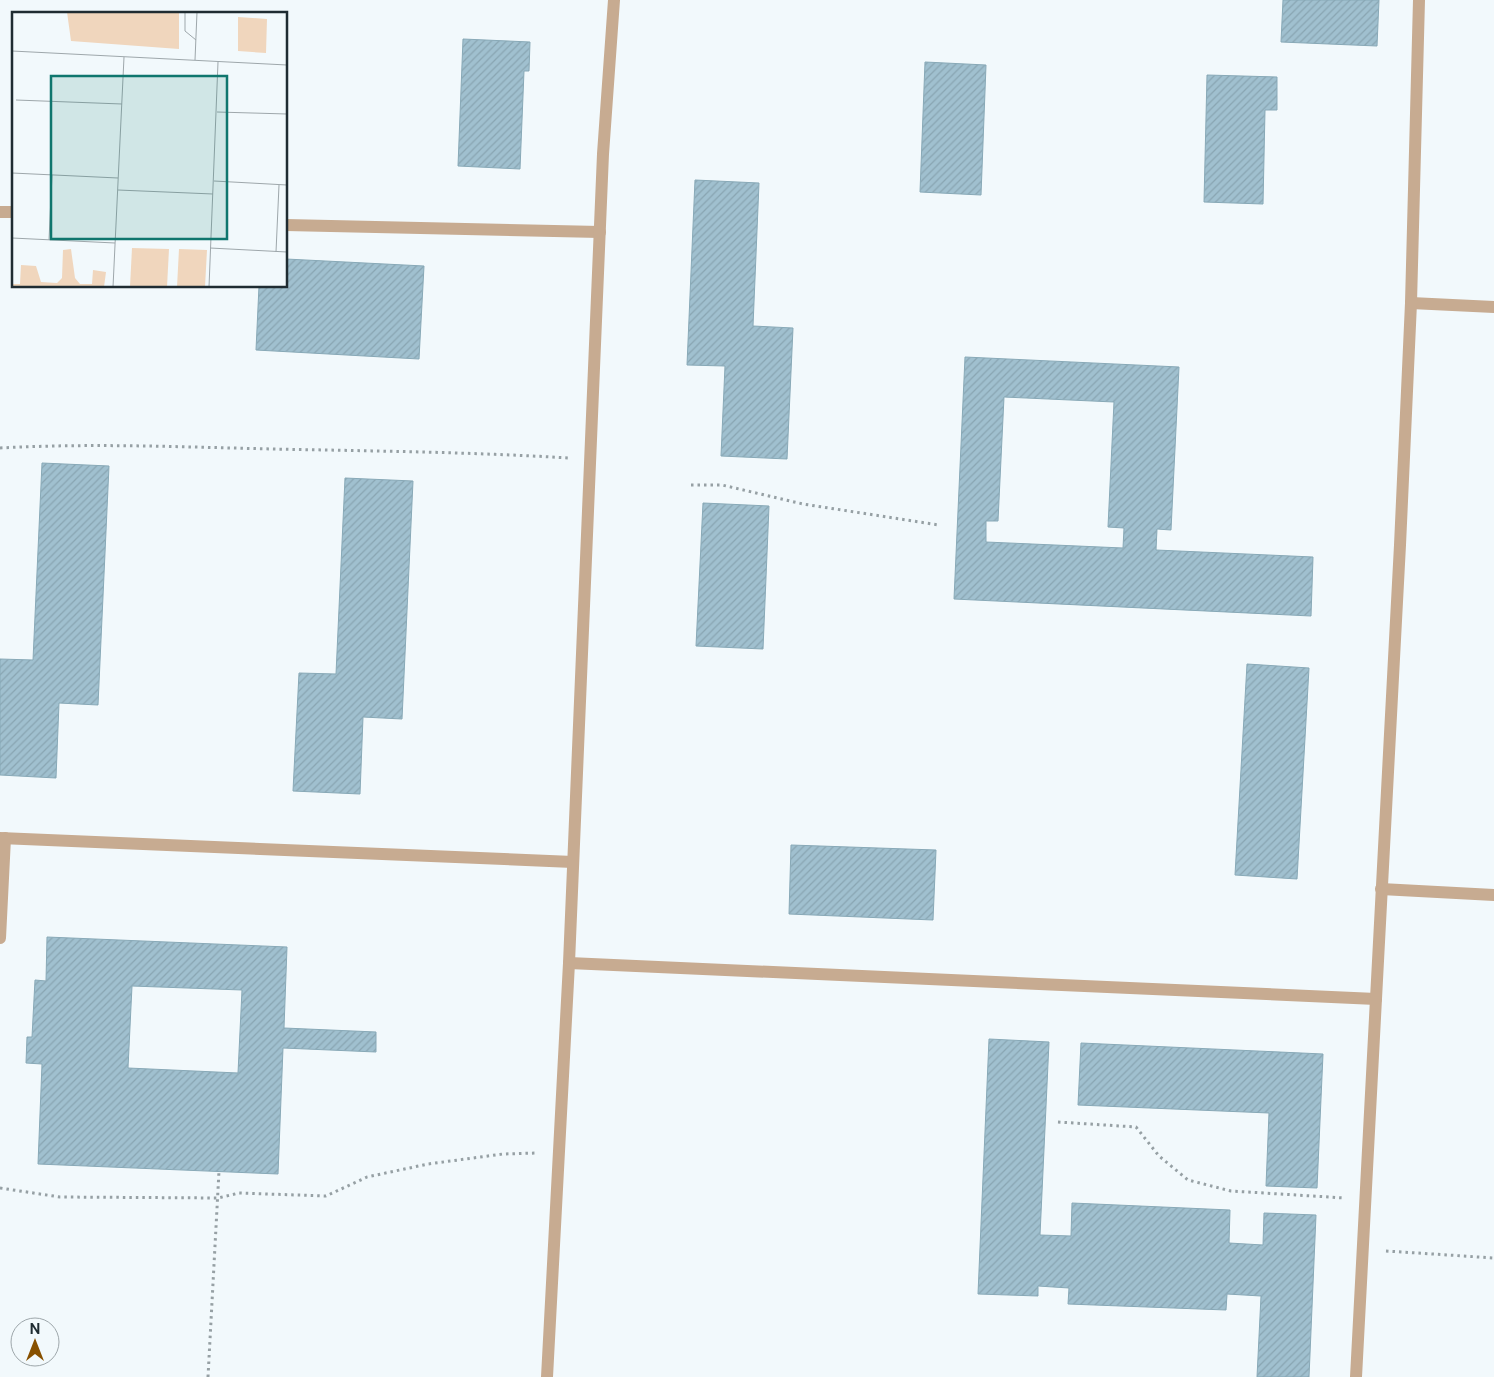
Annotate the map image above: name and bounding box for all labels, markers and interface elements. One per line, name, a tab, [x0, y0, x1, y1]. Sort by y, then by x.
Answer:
inset map	[12, 12, 288, 288]
north arrow	[10, 1317, 60, 1367]
text: N	[30, 1321, 40, 1337]

